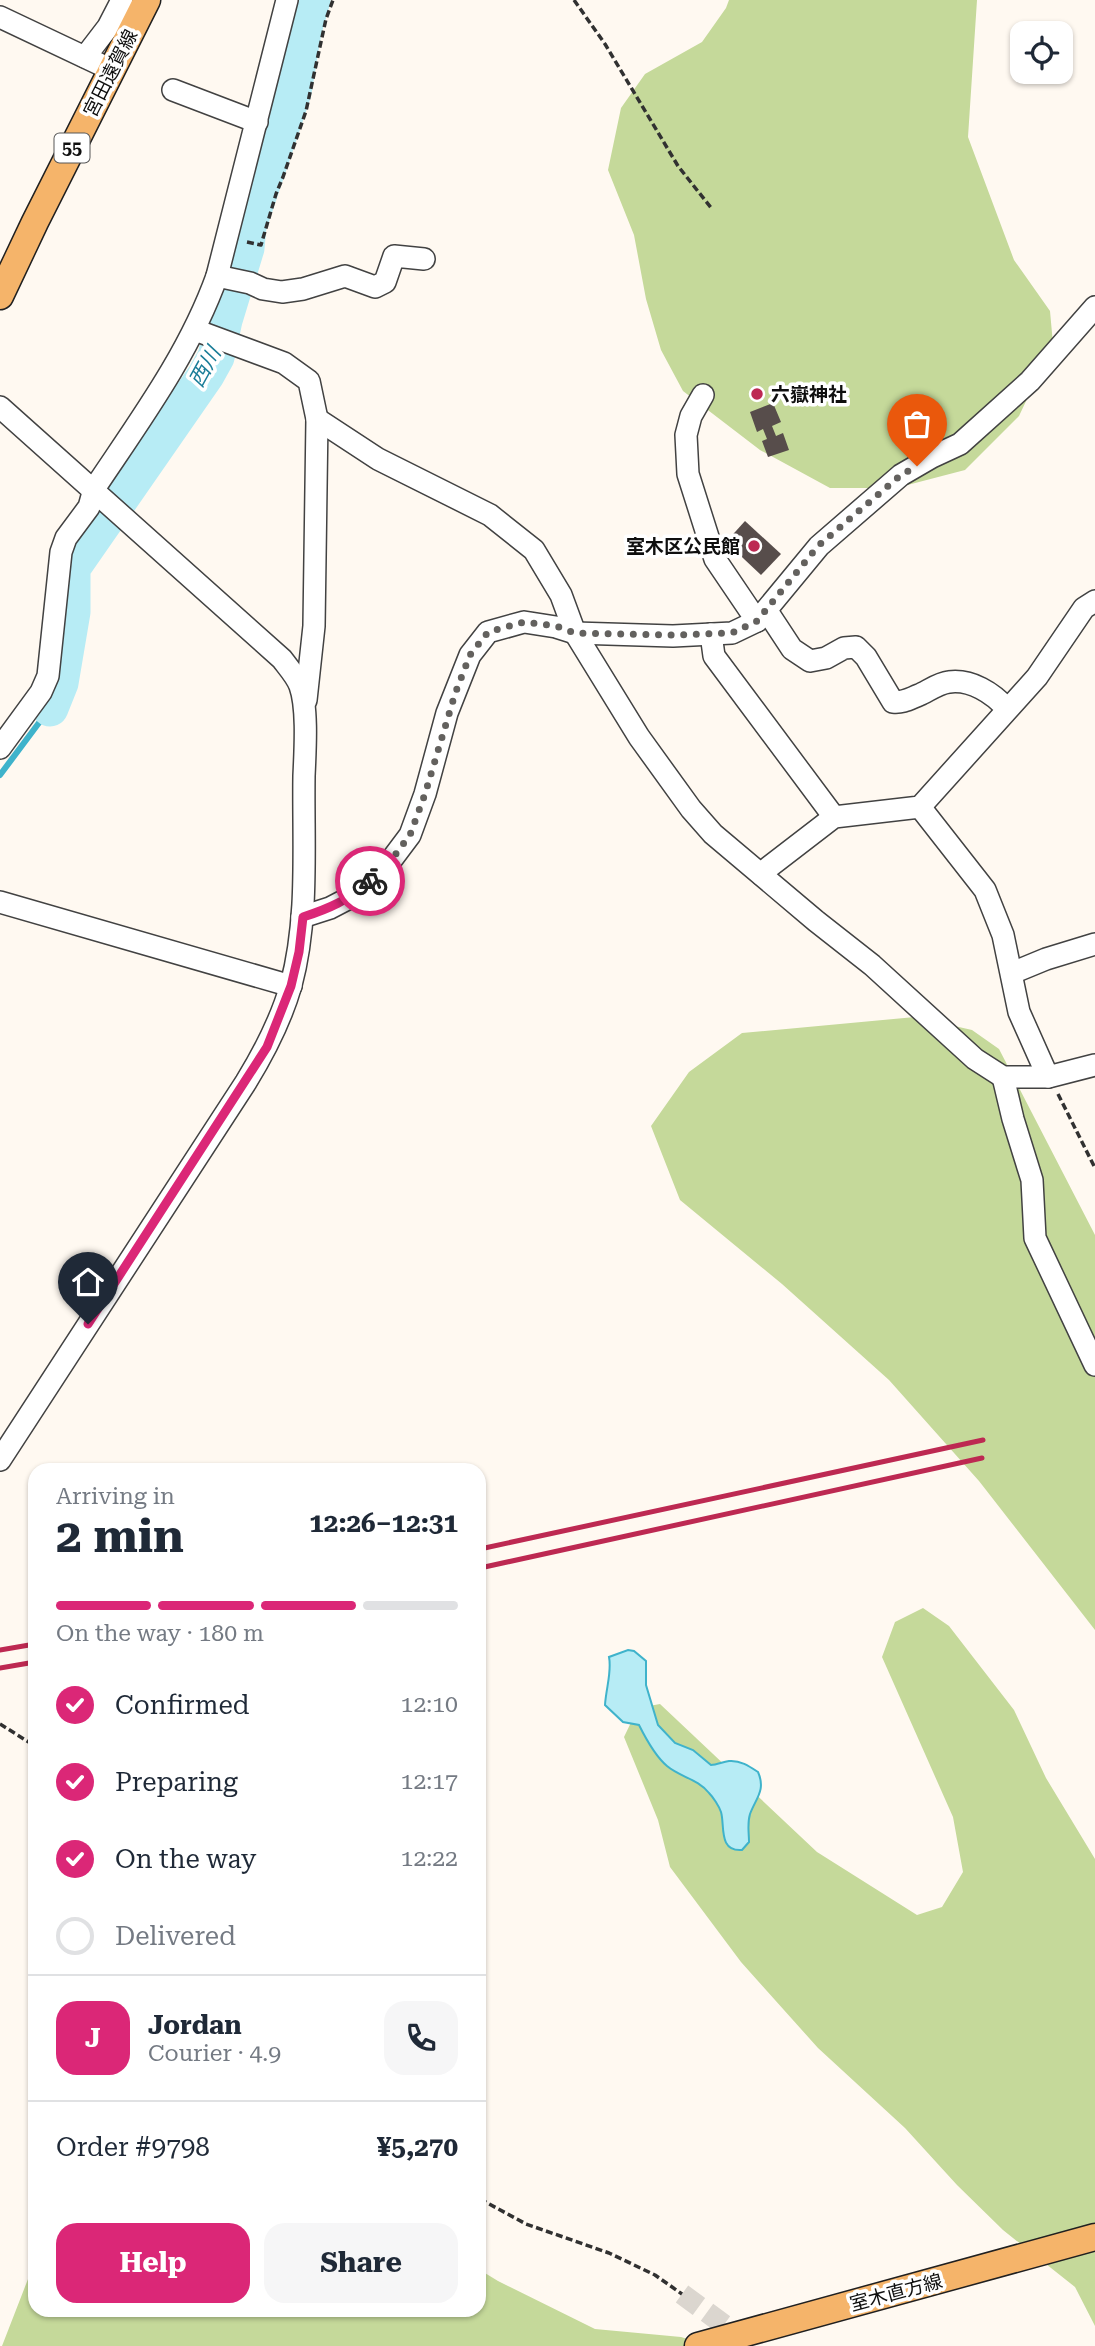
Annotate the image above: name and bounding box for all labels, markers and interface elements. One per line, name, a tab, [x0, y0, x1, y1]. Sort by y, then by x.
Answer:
map controls	[1010, 21, 1073, 84]
button: locate	[1010, 21, 1073, 84]
street label: 宮田遠賀線	[79, 26, 142, 121]
road number: 55	[55, 134, 90, 162]
water label: 西川	[184, 341, 227, 391]
place label: 六嶽神社	[771, 383, 847, 406]
marker: 六嶽神社	[749, 386, 765, 402]
pin	[887, 394, 947, 466]
icon: bag	[898, 405, 936, 443]
place label: 室木区公民館	[626, 535, 740, 558]
marker: 室木区公民館	[746, 538, 762, 554]
courier	[335, 846, 405, 916]
icon: bike	[351, 862, 389, 900]
pin	[58, 1252, 118, 1324]
icon: home	[69, 1263, 107, 1301]
text: Arriving in	[56, 1483, 175, 1510]
text: 12:26–12:31	[309, 1508, 458, 1538]
text: 2 min	[56, 1509, 184, 1563]
text: On the way · 180 m	[56, 1620, 264, 1647]
icon: check	[56, 1686, 94, 1724]
text: Confirmed	[115, 1690, 250, 1720]
text: 12:10	[401, 1691, 458, 1718]
icon: check	[56, 1763, 94, 1801]
text: Preparing	[115, 1767, 238, 1797]
text: 12:17	[401, 1768, 458, 1795]
icon: check	[56, 1840, 94, 1878]
text: On the way	[115, 1844, 256, 1874]
text: 12:22	[401, 1845, 458, 1872]
text: Delivered	[115, 1921, 236, 1951]
button: phone	[384, 2001, 458, 2075]
text: Jordan	[148, 2010, 242, 2040]
text: J	[85, 2023, 101, 2053]
text: Courier · 4.9	[148, 2040, 281, 2067]
text: Order #9798	[56, 2132, 210, 2162]
text: ¥5,270	[377, 2132, 458, 2162]
button: Help	[56, 2223, 250, 2303]
button: Share	[264, 2223, 458, 2303]
street label: 室木直方線	[847, 2269, 945, 2316]

